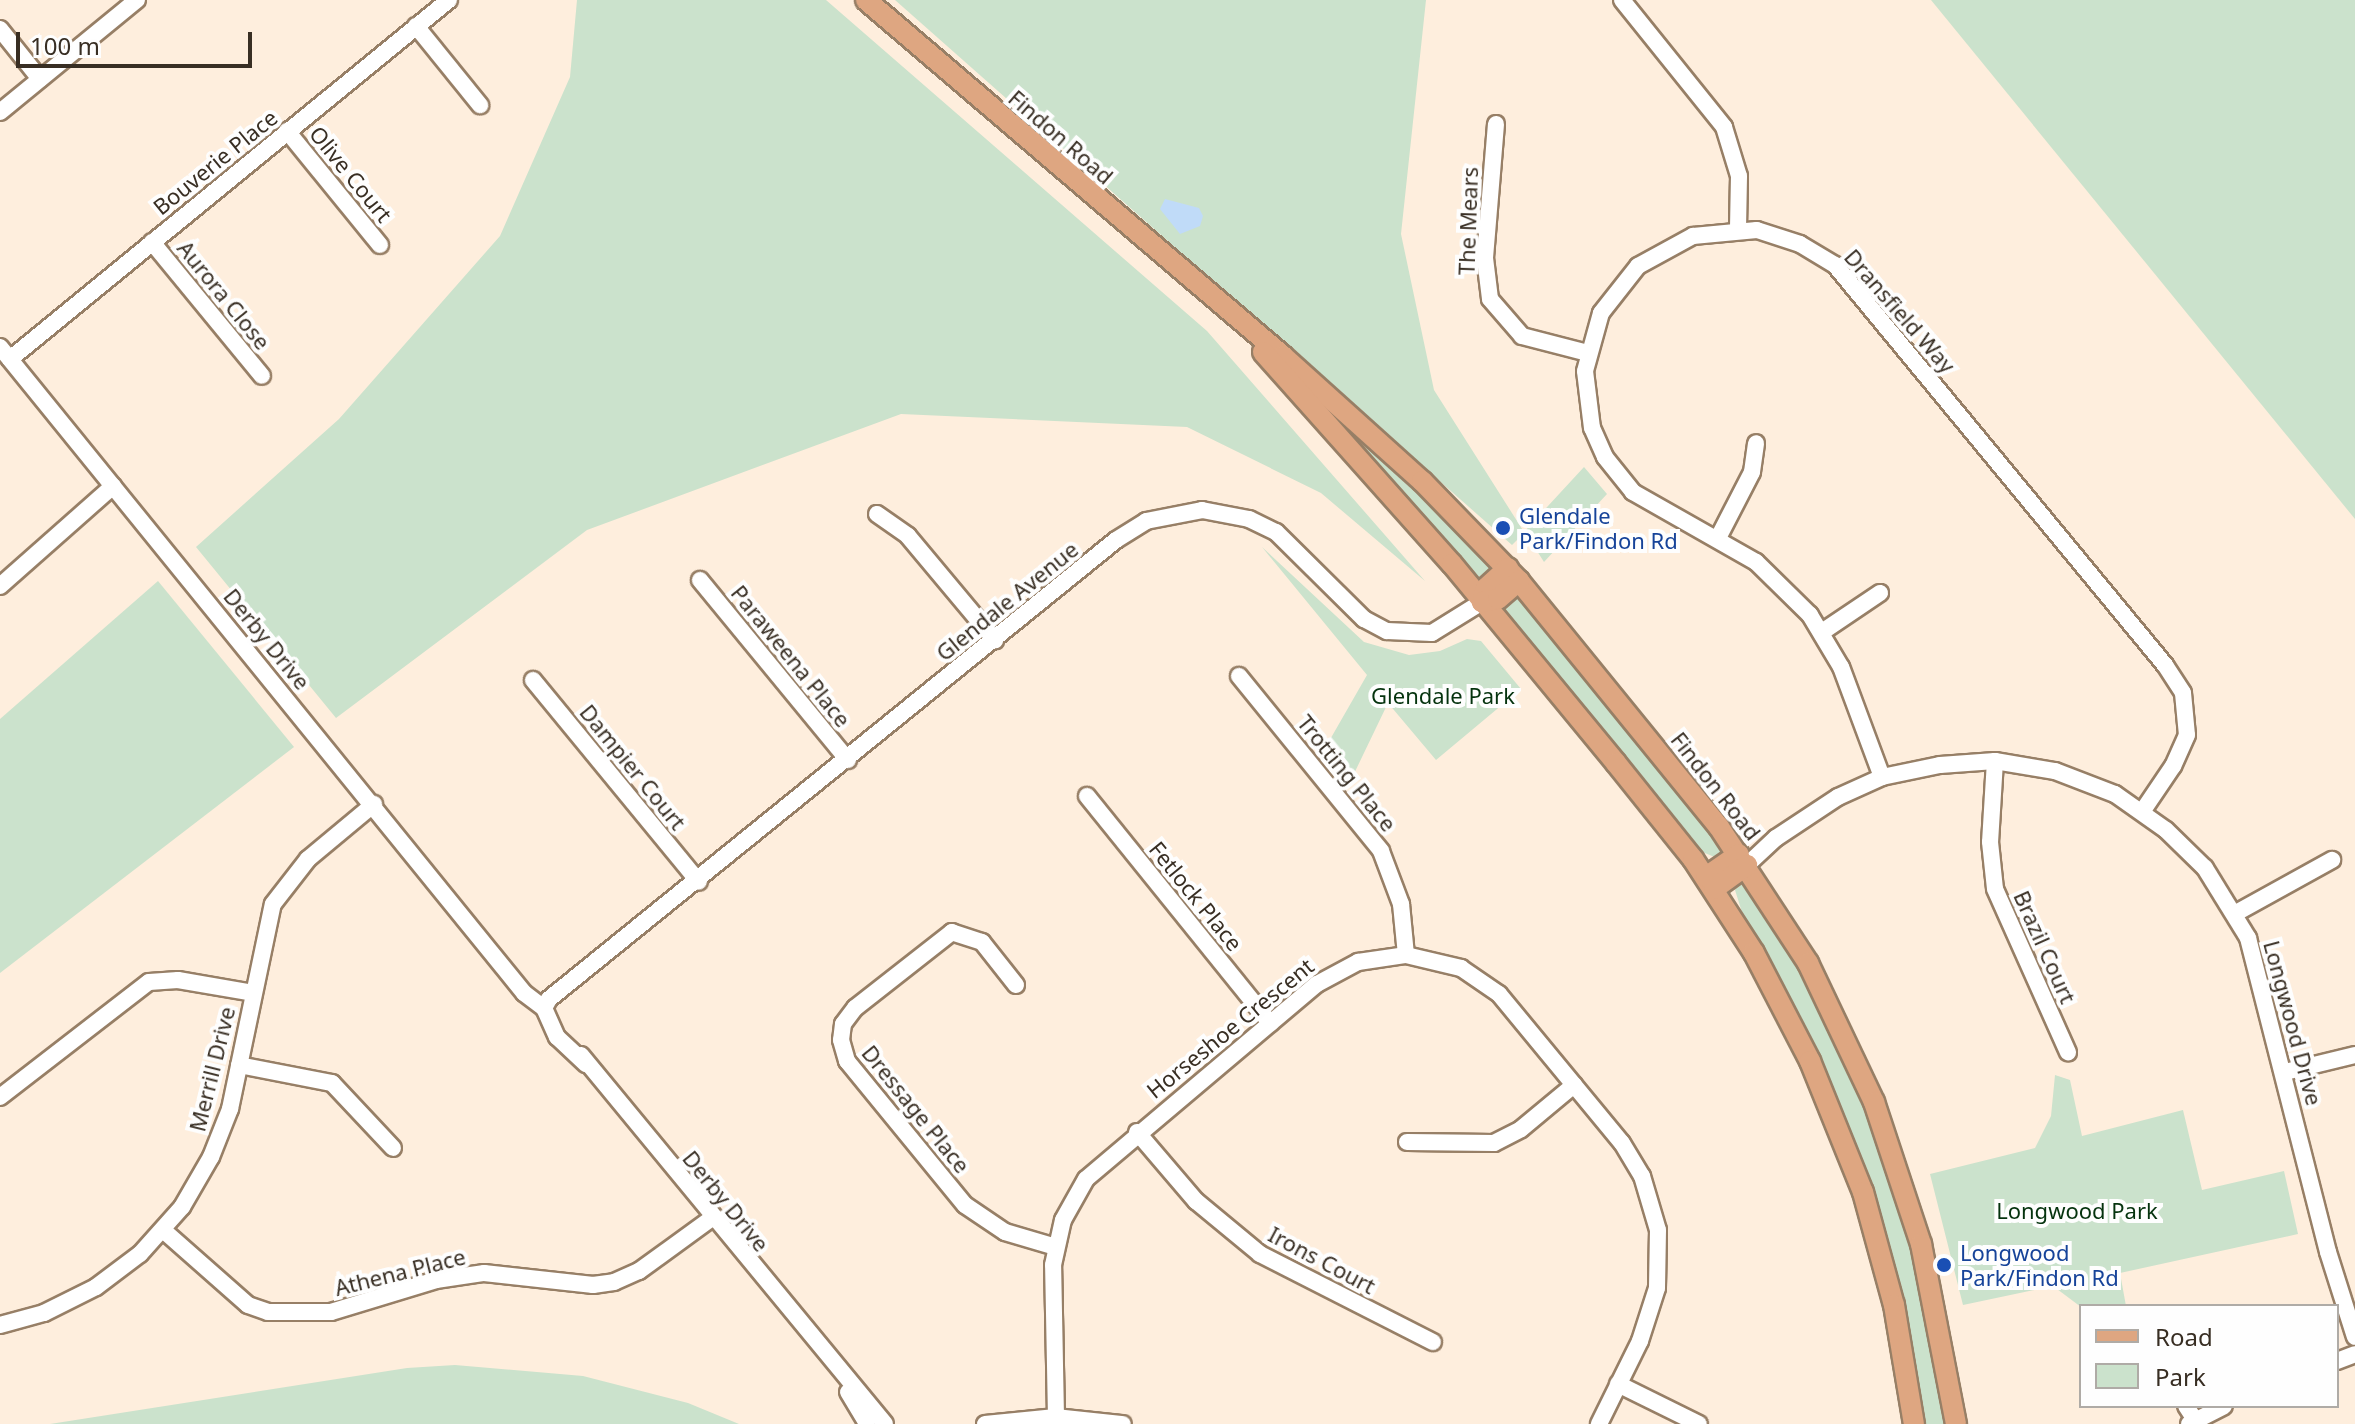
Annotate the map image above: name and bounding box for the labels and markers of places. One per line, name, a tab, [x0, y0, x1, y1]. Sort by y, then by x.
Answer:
place label: Glendale Park/Findon Rd	[1519, 502, 1678, 554]
marker: Glendale Park/Findon Rd	[1494, 519, 1512, 537]
place label: Longwood Park/Findon Rd	[1960, 1239, 2119, 1290]
marker: Longwood Park/Findon Rd	[1935, 1256, 1953, 1274]

